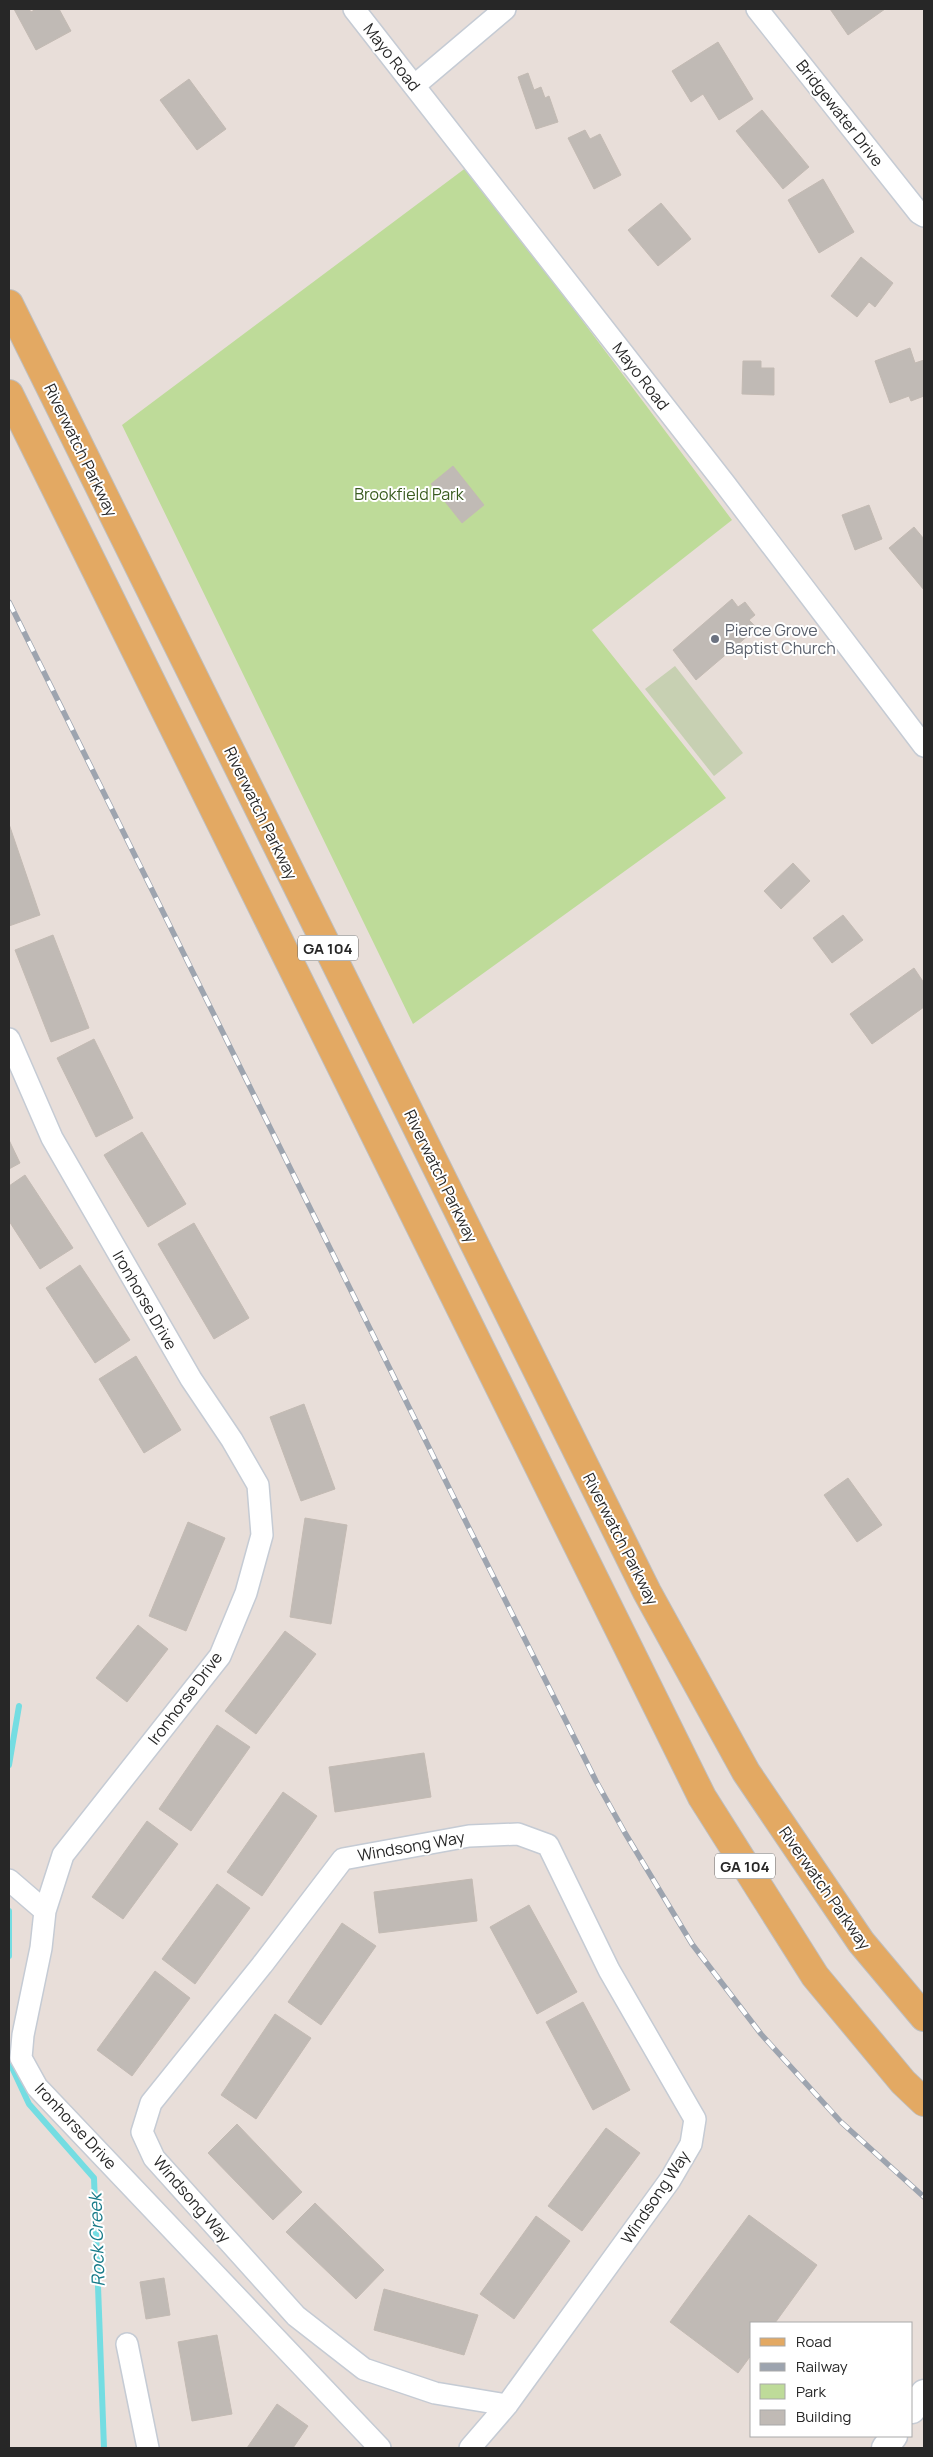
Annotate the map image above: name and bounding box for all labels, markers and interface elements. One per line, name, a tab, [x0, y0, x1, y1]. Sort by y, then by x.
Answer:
street label: Mayo Road	[359, 18, 425, 96]
street label: Bridgewater Drive	[791, 55, 889, 171]
street label: Mayo Road	[608, 337, 674, 415]
street label: Riverwatch Parkway	[39, 380, 123, 521]
park label: Brookfield Park	[354, 483, 465, 505]
place label: Pierce Grove Baptist Church	[725, 619, 836, 659]
marker: Pierce Grove Baptist Church	[709, 633, 721, 645]
street label: Riverwatch Parkway	[219, 743, 303, 884]
road number: GA 104	[298, 936, 358, 960]
street label: Riverwatch Parkway	[399, 1106, 483, 1247]
street label: Ironhorse Drive	[108, 1246, 182, 1354]
street label: Riverwatch Parkway	[578, 1469, 664, 1609]
street label: Ironhorse Drive	[143, 1647, 227, 1749]
street label: Riverwatch Parkway	[774, 1822, 876, 1954]
street label: Windsong Way	[356, 1826, 467, 1866]
road number: GA 104	[715, 1854, 775, 1878]
street label: Ironhorse Drive	[30, 2078, 122, 2174]
street label: Windsong Way	[616, 2145, 695, 2248]
street label: Windsong Way	[148, 2151, 236, 2248]
water label: Rock Creek	[82, 2190, 110, 2287]
legend	[750, 2322, 913, 2437]
text: Road	[796, 2331, 832, 2352]
text: Railway	[796, 2356, 848, 2377]
text: Park	[796, 2381, 826, 2402]
text: Building	[796, 2406, 851, 2427]

